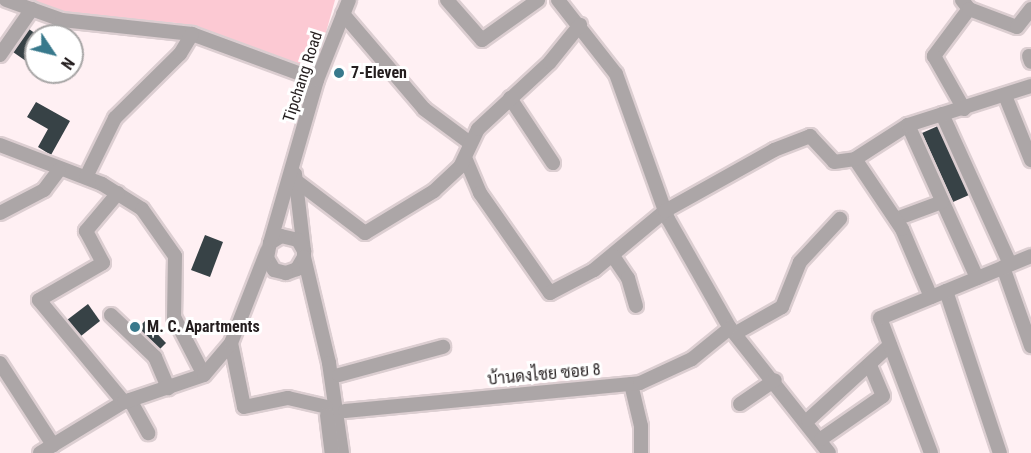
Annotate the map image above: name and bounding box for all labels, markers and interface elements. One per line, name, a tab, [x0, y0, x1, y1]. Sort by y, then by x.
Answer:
north arrow	[24, 24, 84, 84]
street label: Tipchang Road	[279, 29, 327, 125]
text: N	[57, 54, 78, 73]
place label: 7-Eleven	[351, 63, 407, 83]
marker: 7-Eleven	[332, 66, 346, 80]
place label: M. C. Apartments	[147, 317, 260, 337]
marker: M. C. Apartments	[128, 320, 142, 334]
street label: บ้านดงไชย ซอย 8	[487, 360, 601, 390]

